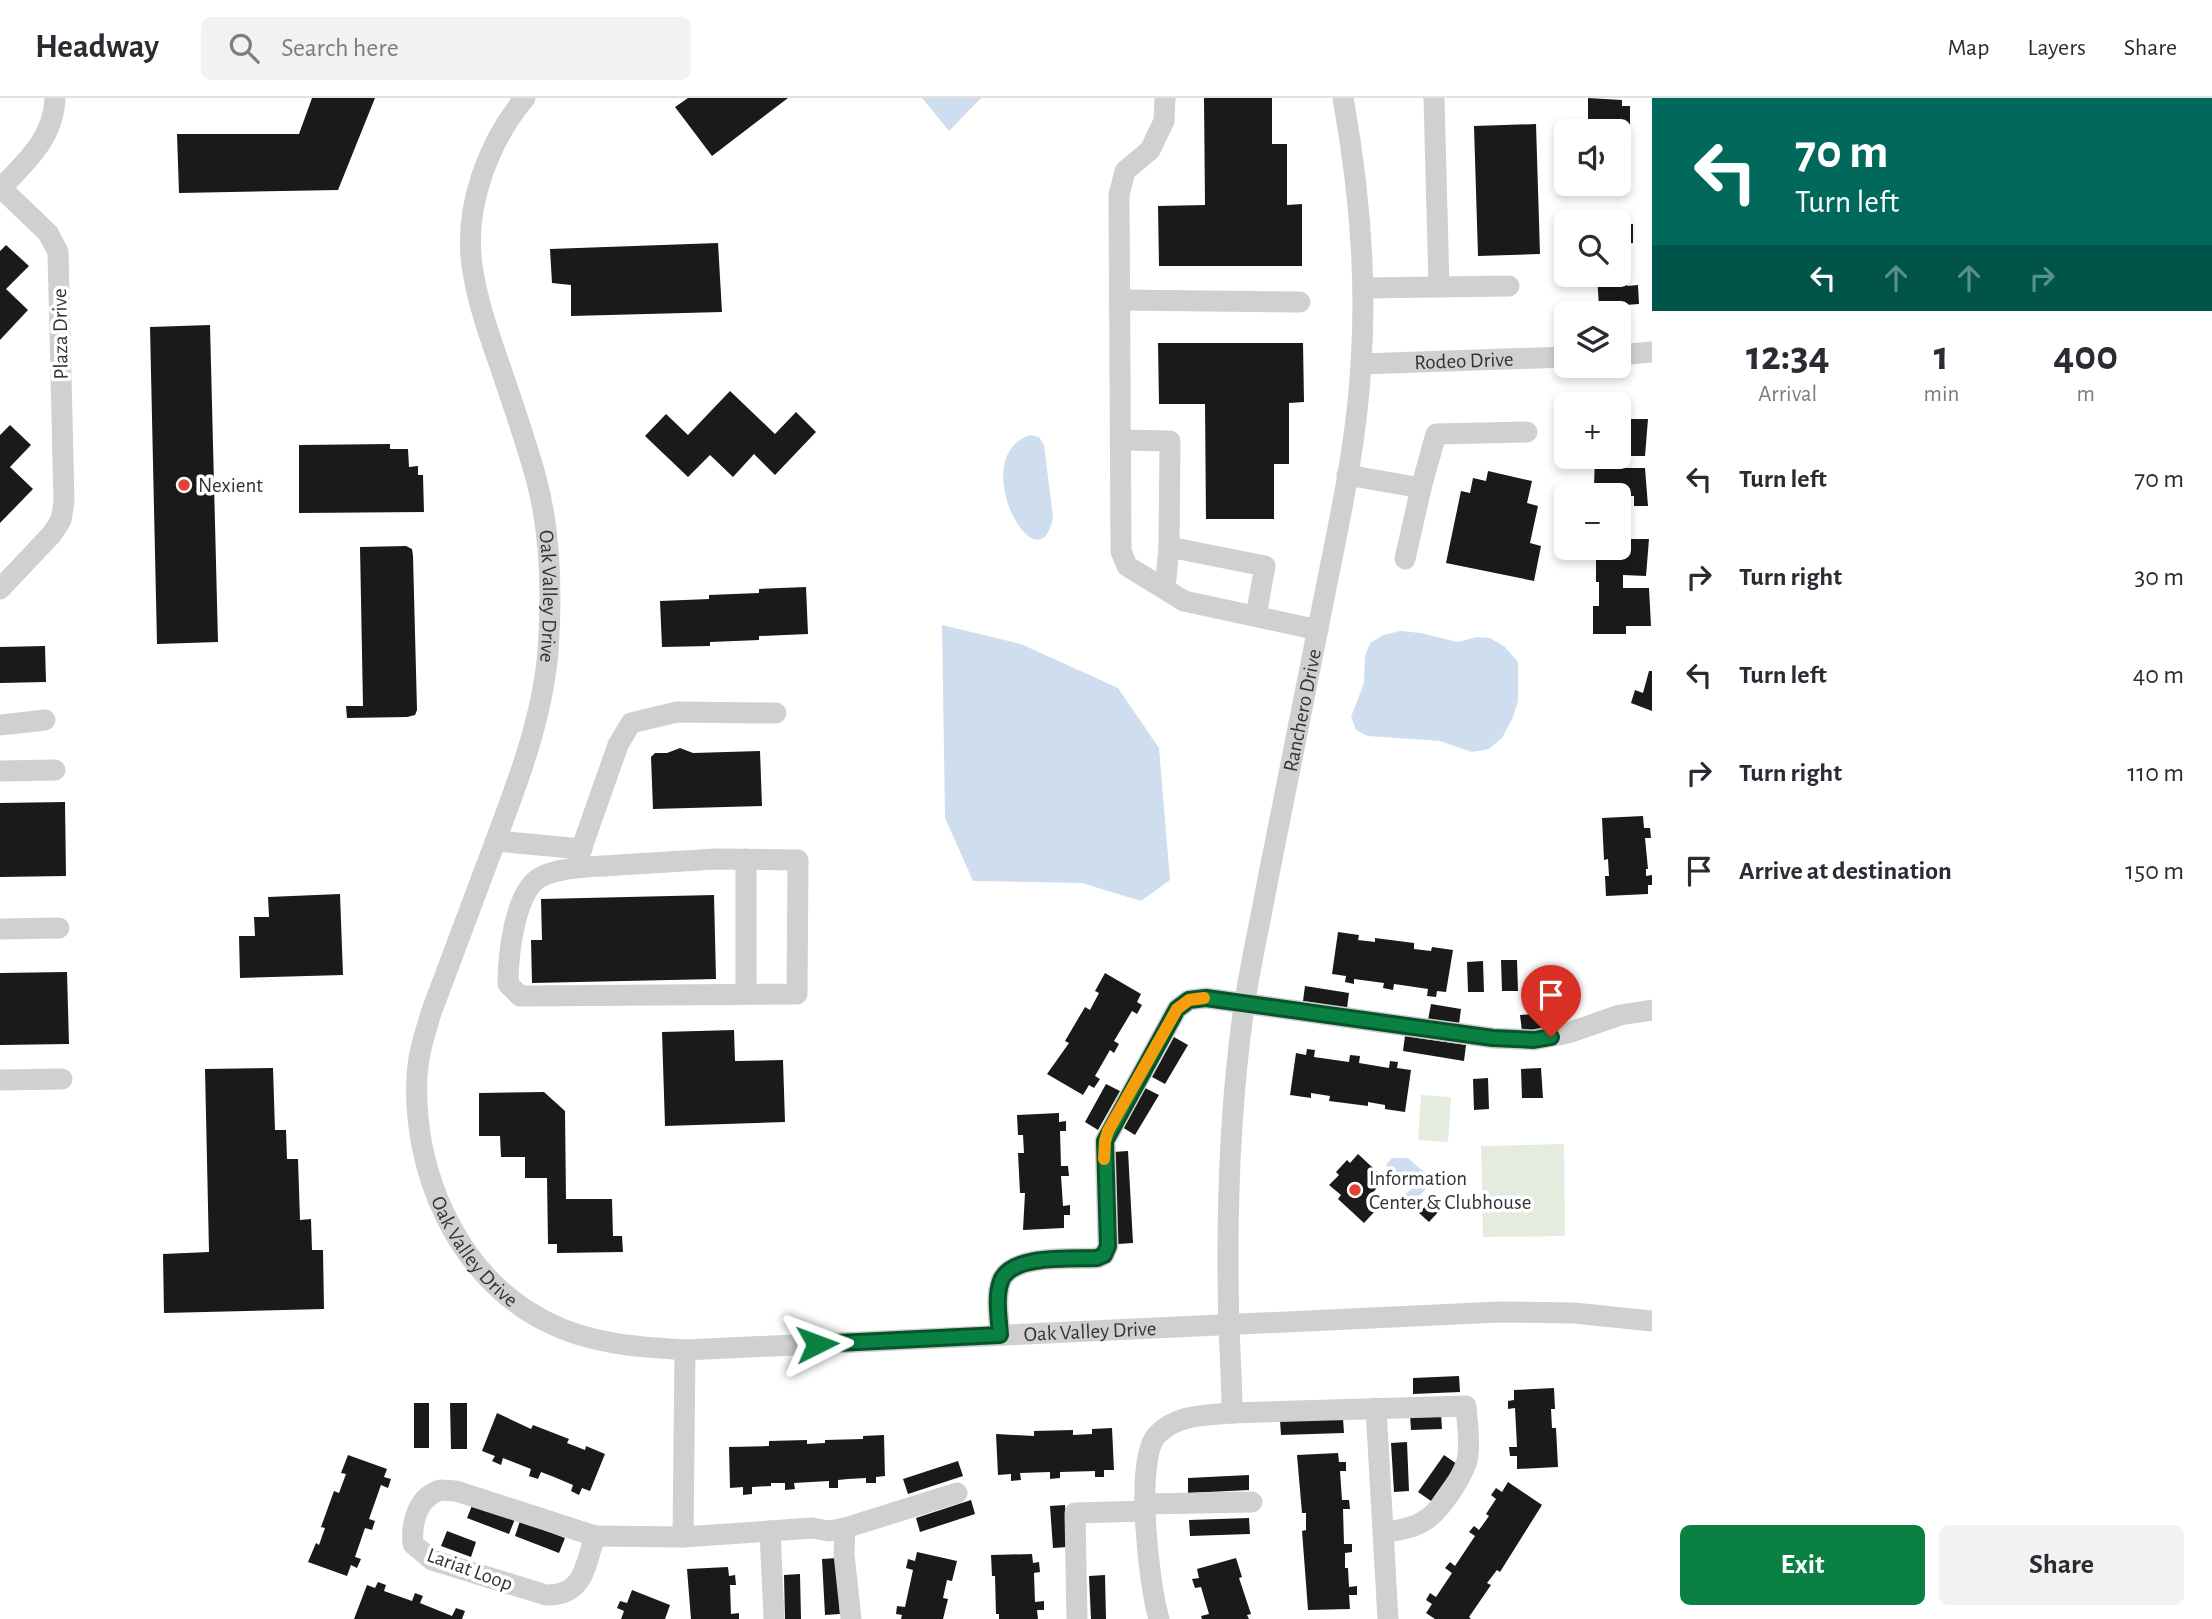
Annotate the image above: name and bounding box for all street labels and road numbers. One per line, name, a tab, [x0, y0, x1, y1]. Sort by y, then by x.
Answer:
street label: Plaza Drive	[49, 288, 72, 380]
street label: Rodeo Drive	[1414, 349, 1514, 373]
street label: Oak Valley Drive	[535, 529, 560, 664]
street label: Ranchero Drive	[1280, 647, 1325, 774]
street label: Oak Valley Drive	[427, 1193, 521, 1311]
street label: Oak Valley Drive	[1023, 1318, 1157, 1345]
street label: Lariat Loop	[424, 1544, 516, 1595]

